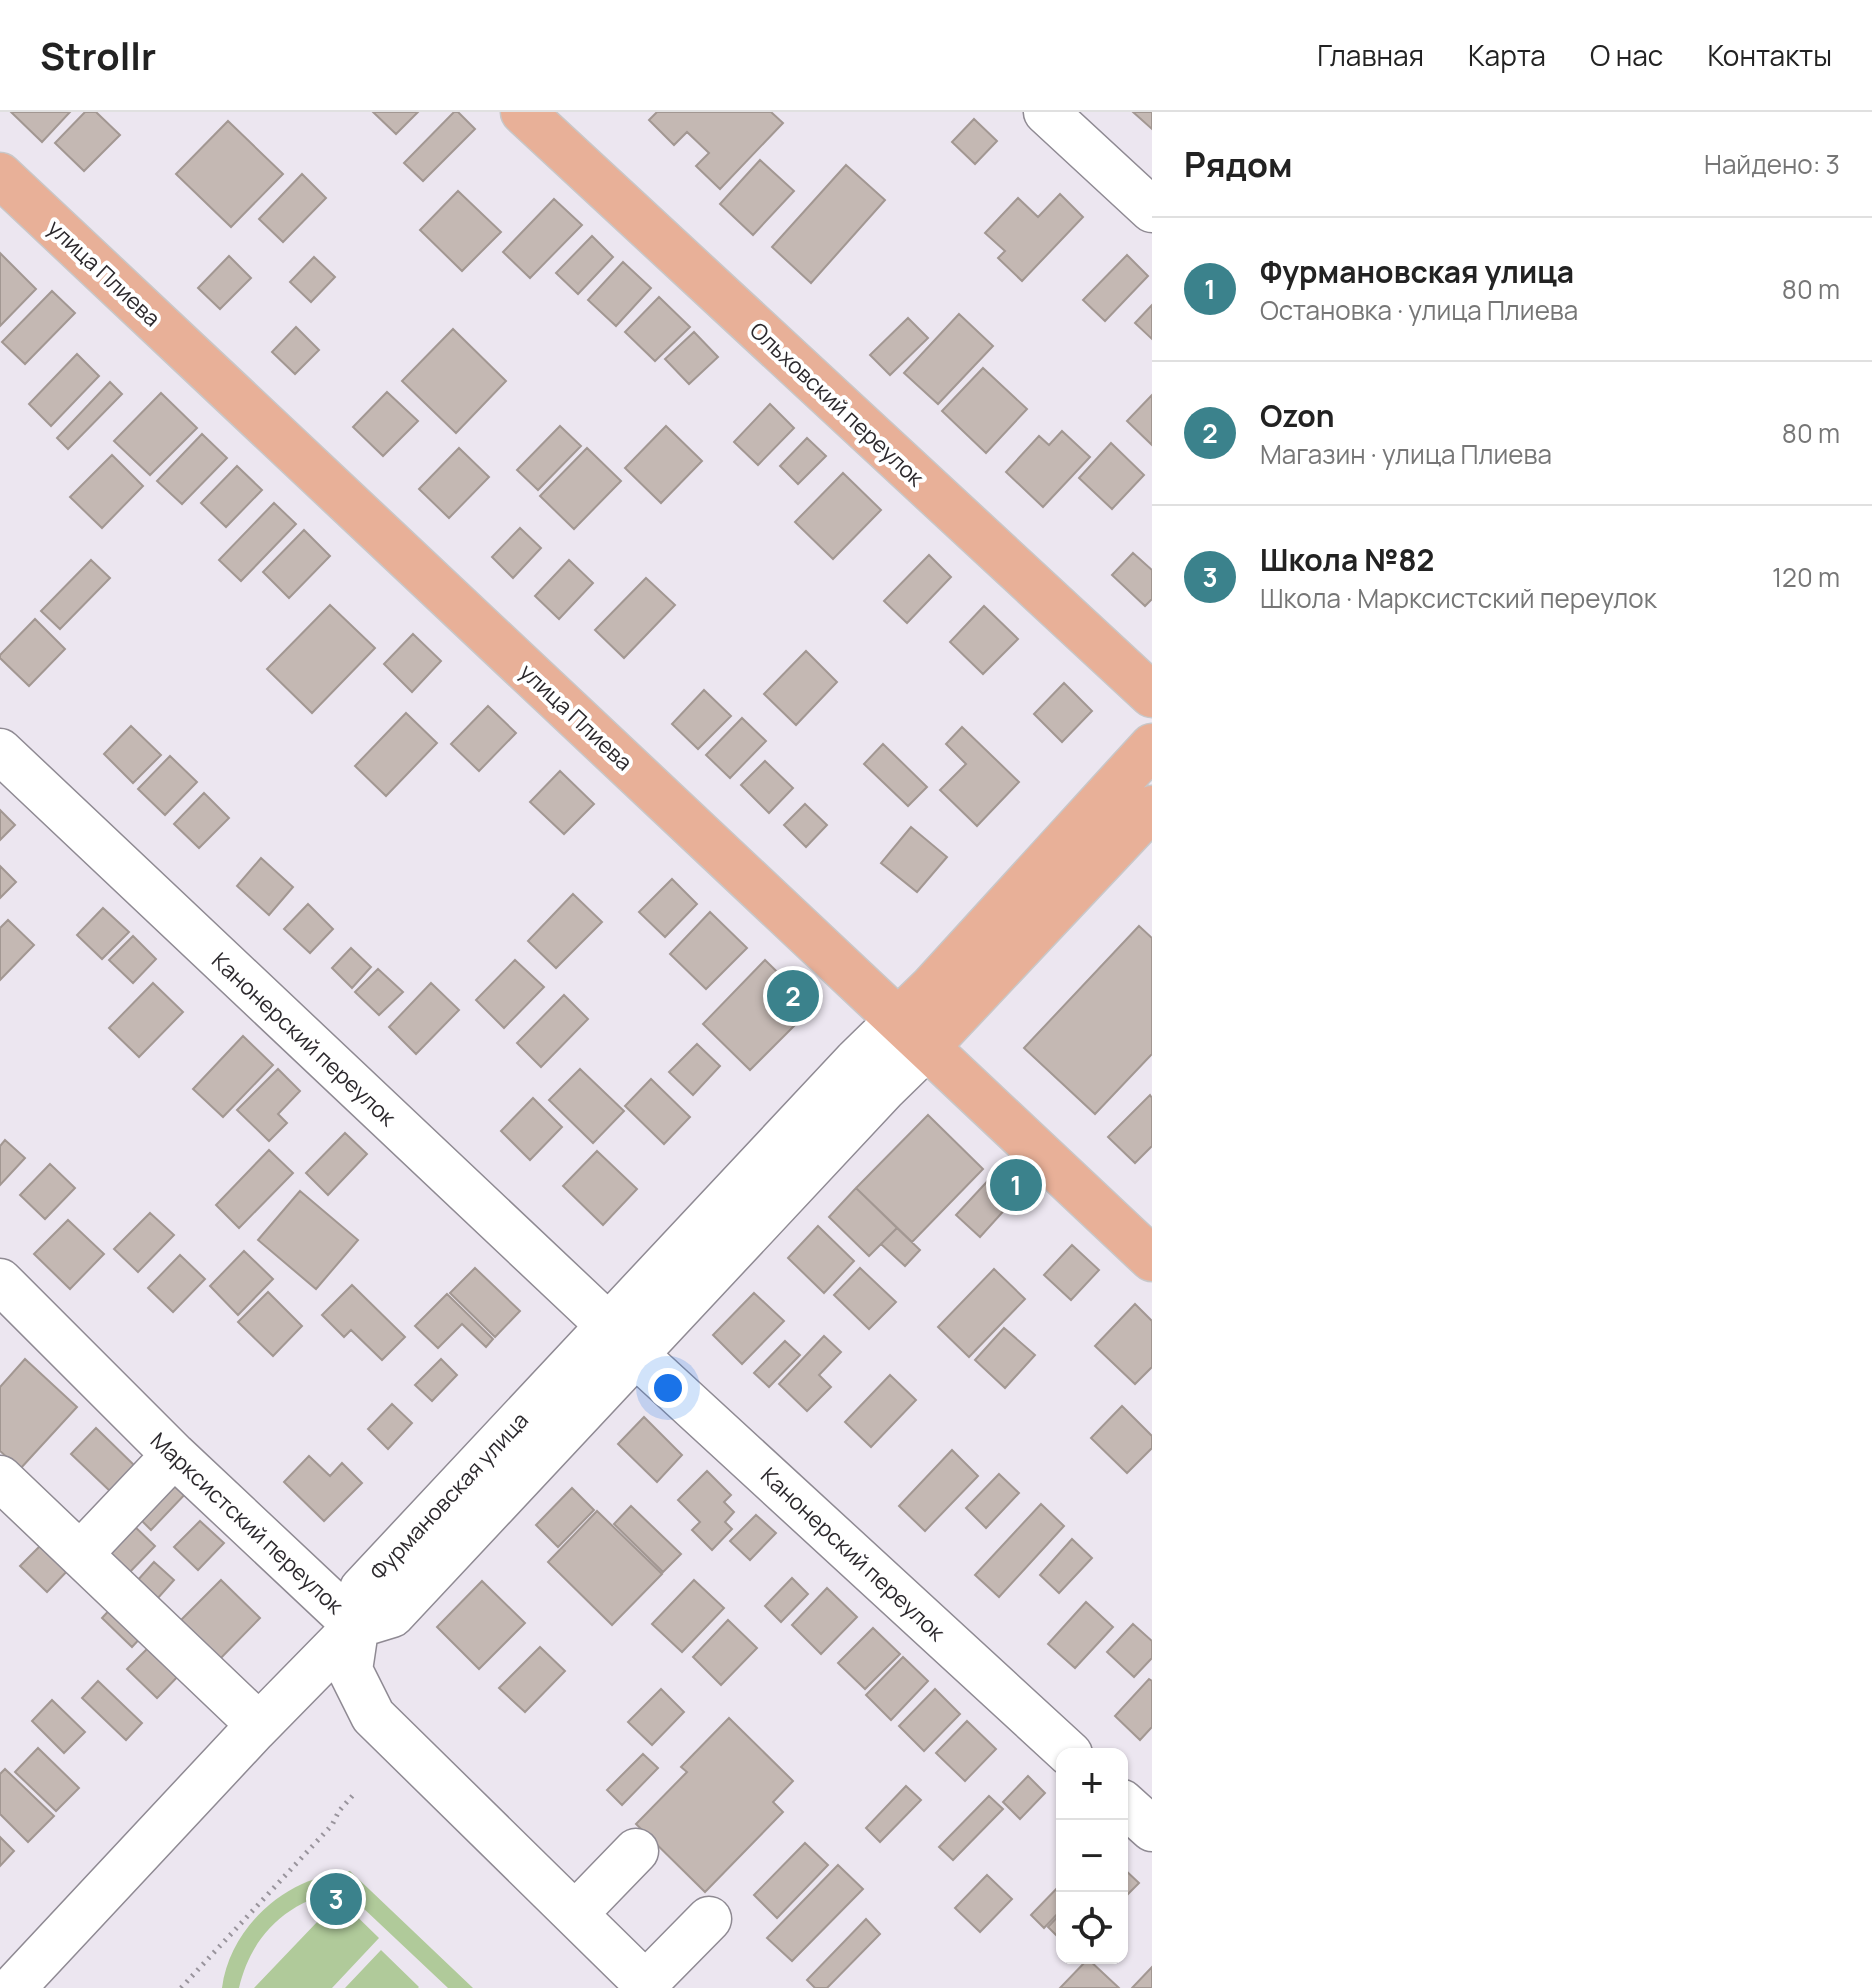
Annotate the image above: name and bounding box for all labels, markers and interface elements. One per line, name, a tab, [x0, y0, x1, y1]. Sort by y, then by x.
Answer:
text: Strollr	[40, 29, 156, 81]
text: Главная	[1317, 36, 1424, 74]
text: Карта	[1468, 36, 1546, 74]
text: О нас	[1590, 36, 1663, 74]
text: Контакты	[1707, 36, 1832, 74]
text: Рядом	[1184, 141, 1293, 187]
text: Найдено: 3	[1704, 146, 1840, 182]
street label: улица Плиева	[41, 213, 167, 333]
text: Фурмановская улица	[1260, 251, 1574, 292]
text: 1	[1204, 271, 1216, 307]
text: 80 m	[1782, 271, 1840, 307]
text: Остановка · улица Плиева	[1260, 292, 1578, 328]
street label: Ольховский переулок	[744, 315, 931, 493]
text: Ozon	[1260, 395, 1335, 436]
text: 2	[1202, 415, 1218, 451]
text: 80 m	[1782, 415, 1840, 451]
text: Магазин · улица Плиева	[1260, 436, 1552, 472]
text: Школа №82	[1260, 539, 1434, 580]
text: 3	[1202, 559, 1218, 595]
text: 120 m	[1772, 559, 1840, 595]
text: Школа · Марксистский переулок	[1260, 580, 1657, 616]
street label: улица Плиева	[513, 657, 639, 777]
street label: Канонерский переулок	[205, 946, 403, 1133]
pin: 2	[767, 966, 819, 1026]
pin: 1	[990, 1155, 1042, 1215]
your location	[648, 1368, 688, 1408]
street label: Фурмановская улица	[363, 1405, 535, 1587]
street label: Марксистский переулок	[144, 1426, 351, 1621]
street label: Канонерский переулок	[754, 1461, 952, 1648]
map controls	[1056, 1748, 1128, 1964]
button: +	[1056, 1748, 1128, 1820]
button: −	[1056, 1820, 1128, 1892]
pin: 3	[310, 1869, 362, 1929]
button: locate	[1056, 1892, 1128, 1964]

